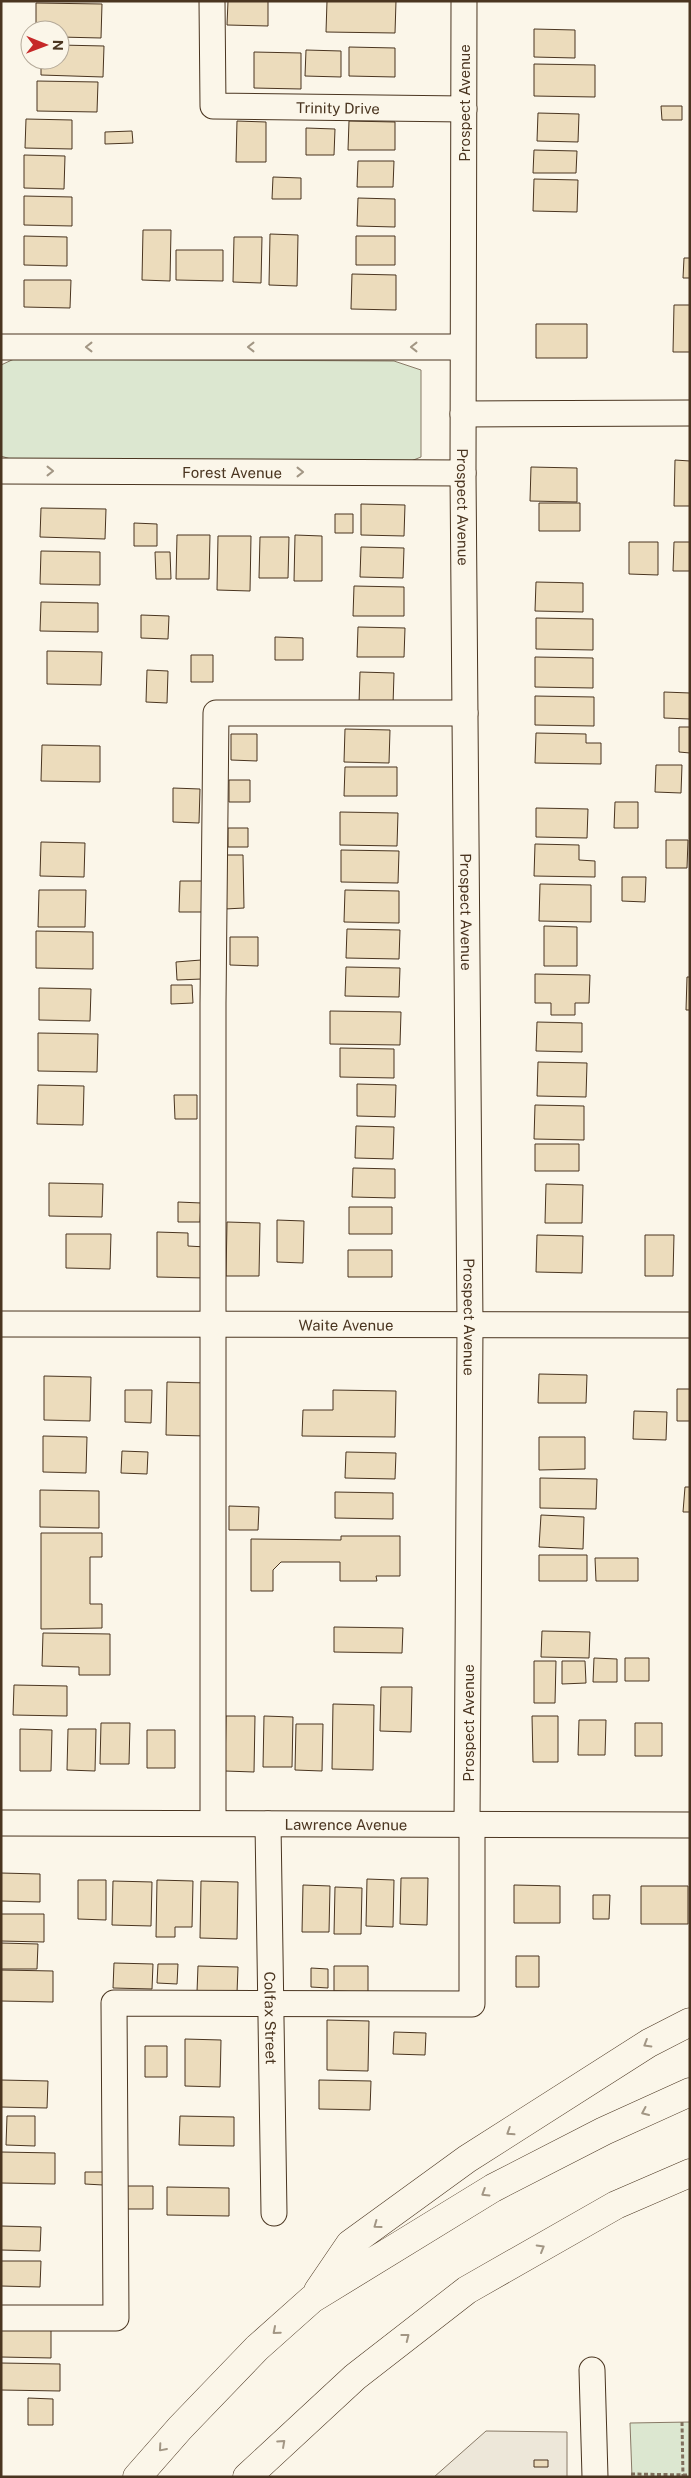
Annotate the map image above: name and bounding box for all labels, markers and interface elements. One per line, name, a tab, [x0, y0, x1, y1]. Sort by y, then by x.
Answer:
north arrow	[20, 20, 70, 70]
text: N	[50, 40, 66, 51]
street label: Prospect Avenue	[456, 44, 473, 162]
street label: Trinity Drive	[296, 98, 380, 116]
one-way arrow	[84, 342, 92, 352]
one-way arrow	[247, 342, 254, 352]
one-way arrow	[409, 342, 417, 352]
street label: Prospect Avenue	[454, 448, 472, 566]
street label: Forest Avenue	[182, 463, 282, 481]
one-way arrow	[46, 466, 54, 476]
one-way arrow	[296, 467, 304, 477]
street label: Prospect Avenue	[458, 853, 476, 971]
street label: Prospect Avenue	[461, 1258, 479, 1376]
street label: Waite Avenue	[299, 1316, 393, 1333]
street label: Prospect Avenue	[460, 1664, 477, 1782]
street label: Lawrence Avenue	[285, 1815, 407, 1833]
street label: Colfax Street	[262, 1971, 280, 2065]
one-way arrow	[643, 2038, 652, 2048]
one-way arrow	[641, 2106, 650, 2116]
one-way arrow	[506, 2126, 515, 2135]
one-way arrow	[481, 2187, 490, 2196]
one-way arrow	[373, 2219, 383, 2228]
one-way arrow	[535, 2244, 544, 2254]
one-way arrow	[272, 2326, 281, 2335]
one-way arrow	[400, 2334, 410, 2343]
one-way arrow	[277, 2440, 286, 2449]
one-way arrow	[159, 2442, 168, 2451]

